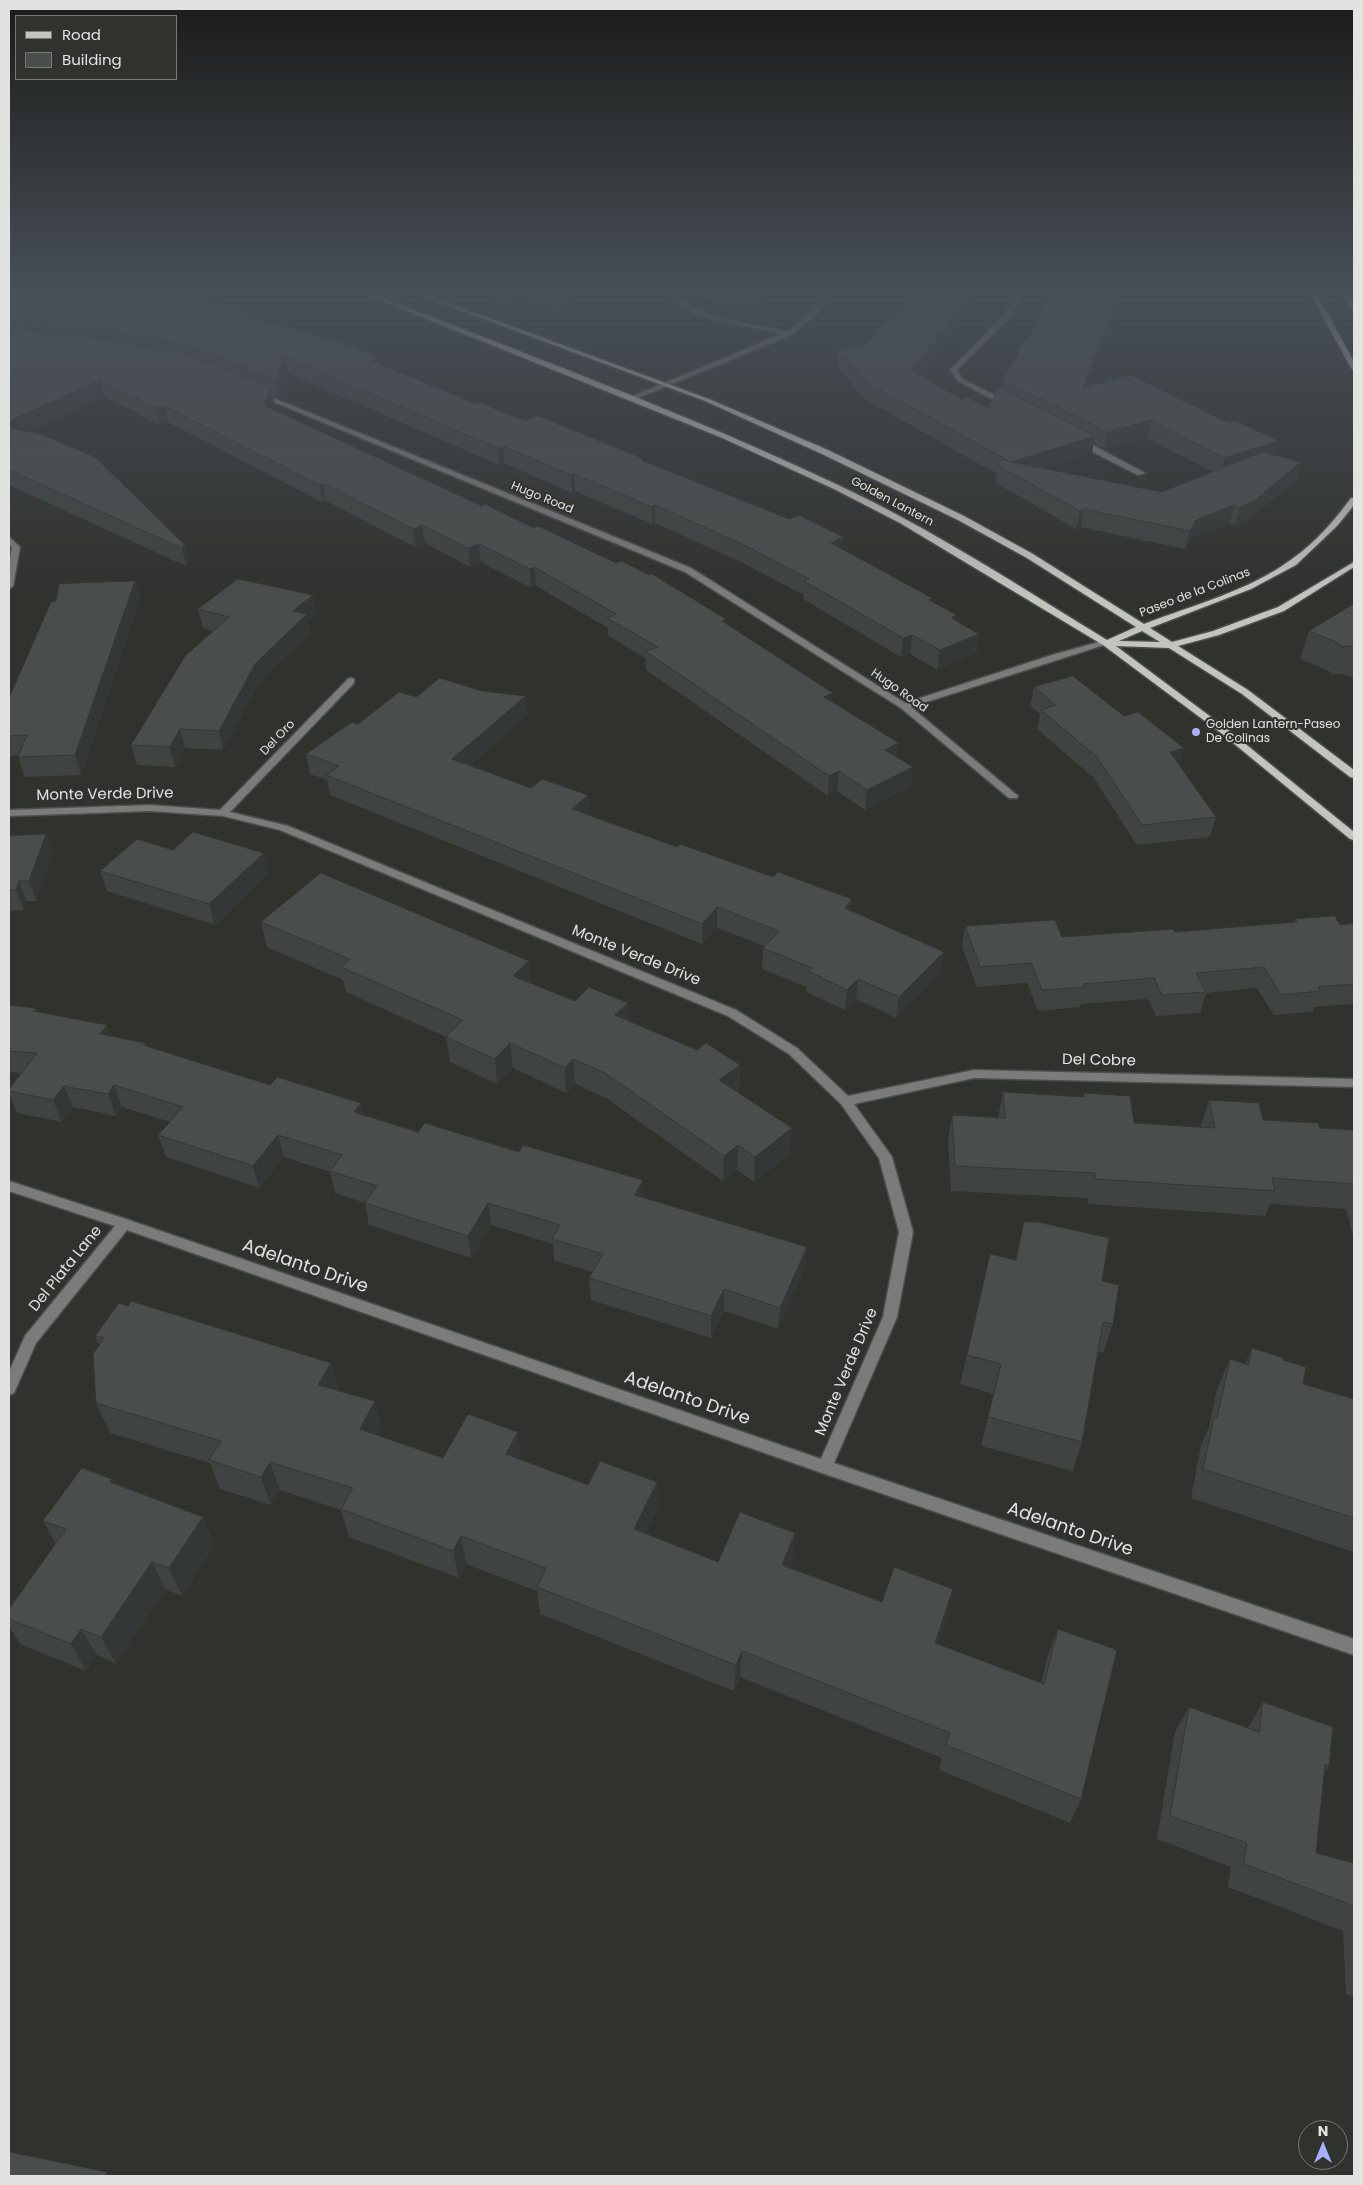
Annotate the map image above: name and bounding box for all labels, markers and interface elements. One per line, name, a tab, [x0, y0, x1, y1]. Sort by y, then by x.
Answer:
legend	[15, 15, 178, 80]
text: Road	[62, 24, 101, 45]
text: Building	[62, 49, 122, 70]
street label: Golden Lantern	[848, 474, 936, 530]
street label: Hugo Road	[509, 479, 575, 517]
street label: Paseo de la Colinas	[1138, 565, 1252, 621]
street label: Hugo Road	[868, 666, 930, 716]
street label: Del Oro	[258, 717, 298, 759]
place label: Golden Lantern-Paseo De Colinas	[1206, 718, 1340, 746]
marker: Golden Lantern-Paseo De Colinas	[1190, 726, 1202, 738]
street label: Monte Verde Drive	[36, 785, 174, 805]
street label: Monte Verde Drive	[569, 922, 703, 990]
street label: Del Cobre	[1062, 1051, 1136, 1071]
street label: Del Plata Lane	[26, 1222, 106, 1316]
street label: Adelanto Drive	[239, 1235, 371, 1299]
street label: Monte Verde Drive	[812, 1305, 882, 1439]
street label: Adelanto Drive	[621, 1367, 753, 1431]
street label: Adelanto Drive	[1004, 1498, 1136, 1562]
north arrow	[1298, 2120, 1348, 2170]
text: N	[1318, 2121, 1328, 2141]

